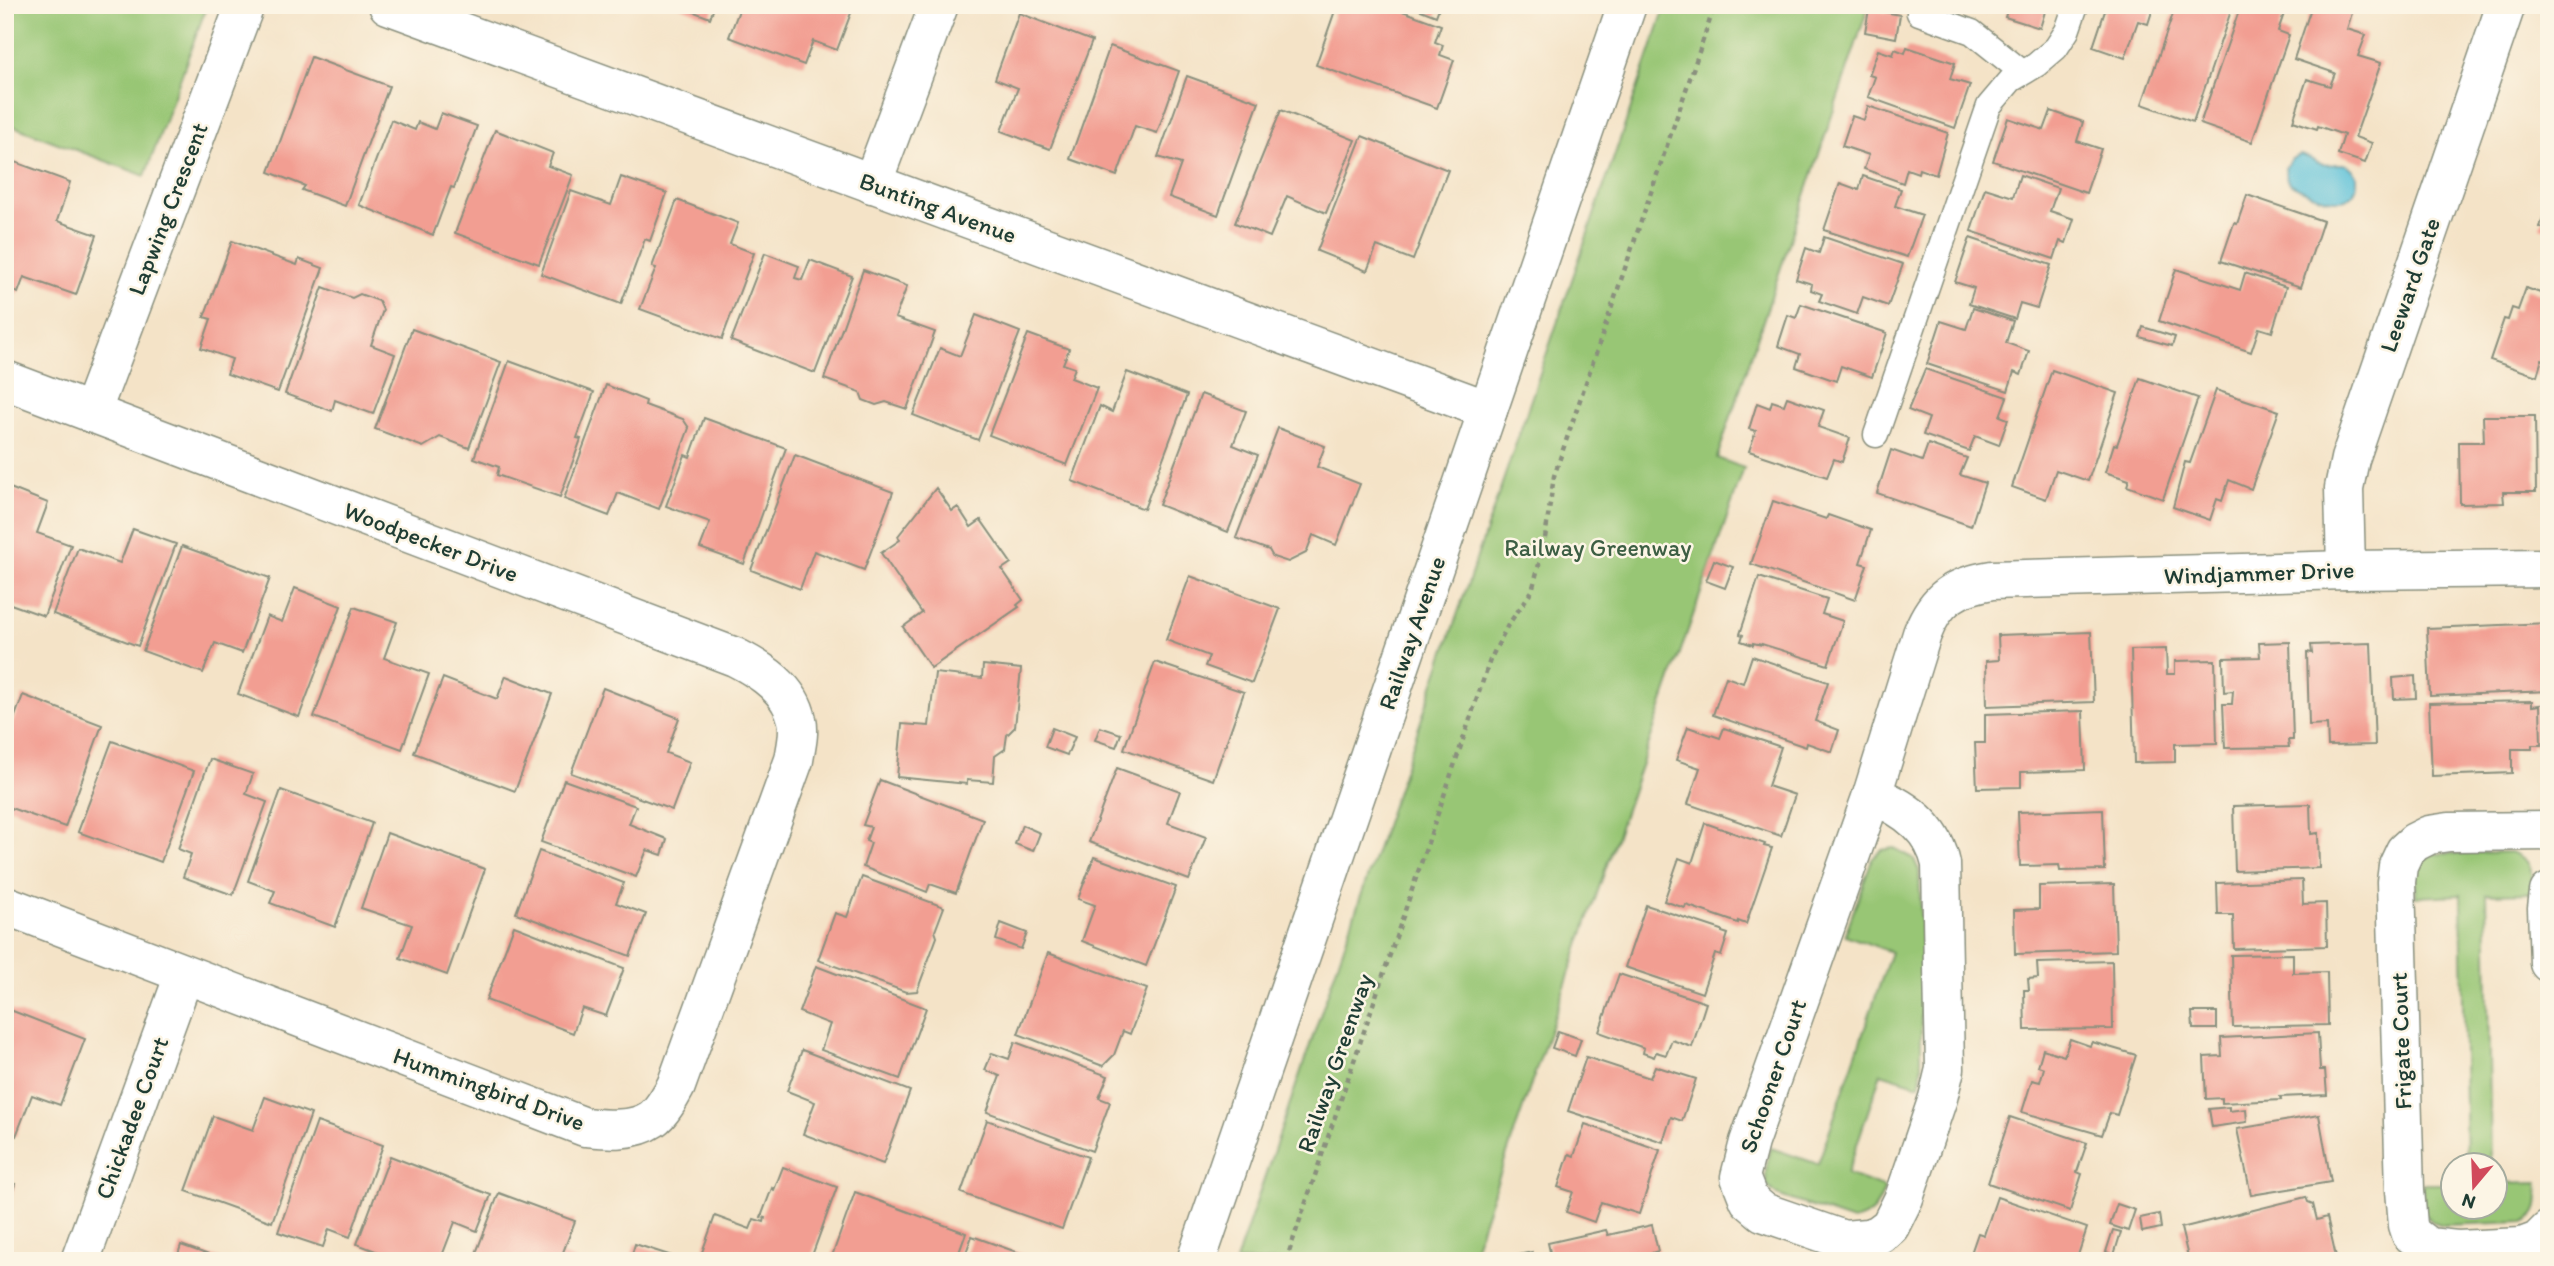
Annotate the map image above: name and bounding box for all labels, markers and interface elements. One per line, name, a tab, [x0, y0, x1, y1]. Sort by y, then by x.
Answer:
street label: Lapwing Crescent	[121, 118, 214, 299]
street label: Bunting Avenue	[856, 166, 1021, 249]
street label: Leeward Gate	[2373, 214, 2446, 356]
street label: Woodpecker Drive	[340, 495, 522, 588]
park label: Railway Greenway	[1504, 533, 1692, 562]
street label: Railway Avenue	[1372, 552, 1451, 713]
street label: Windjammer Drive	[2163, 555, 2355, 590]
street label: Railway Greenway	[1290, 970, 1379, 1156]
street label: Frigate Court	[2384, 972, 2417, 1110]
street label: Schooner Court	[1733, 995, 1812, 1156]
street label: Chickadee Court	[89, 1033, 174, 1203]
street label: Hummingbird Drive	[389, 1040, 589, 1137]
north arrow	[2438, 1150, 2508, 1220]
text: N	[2459, 1189, 2478, 1215]

